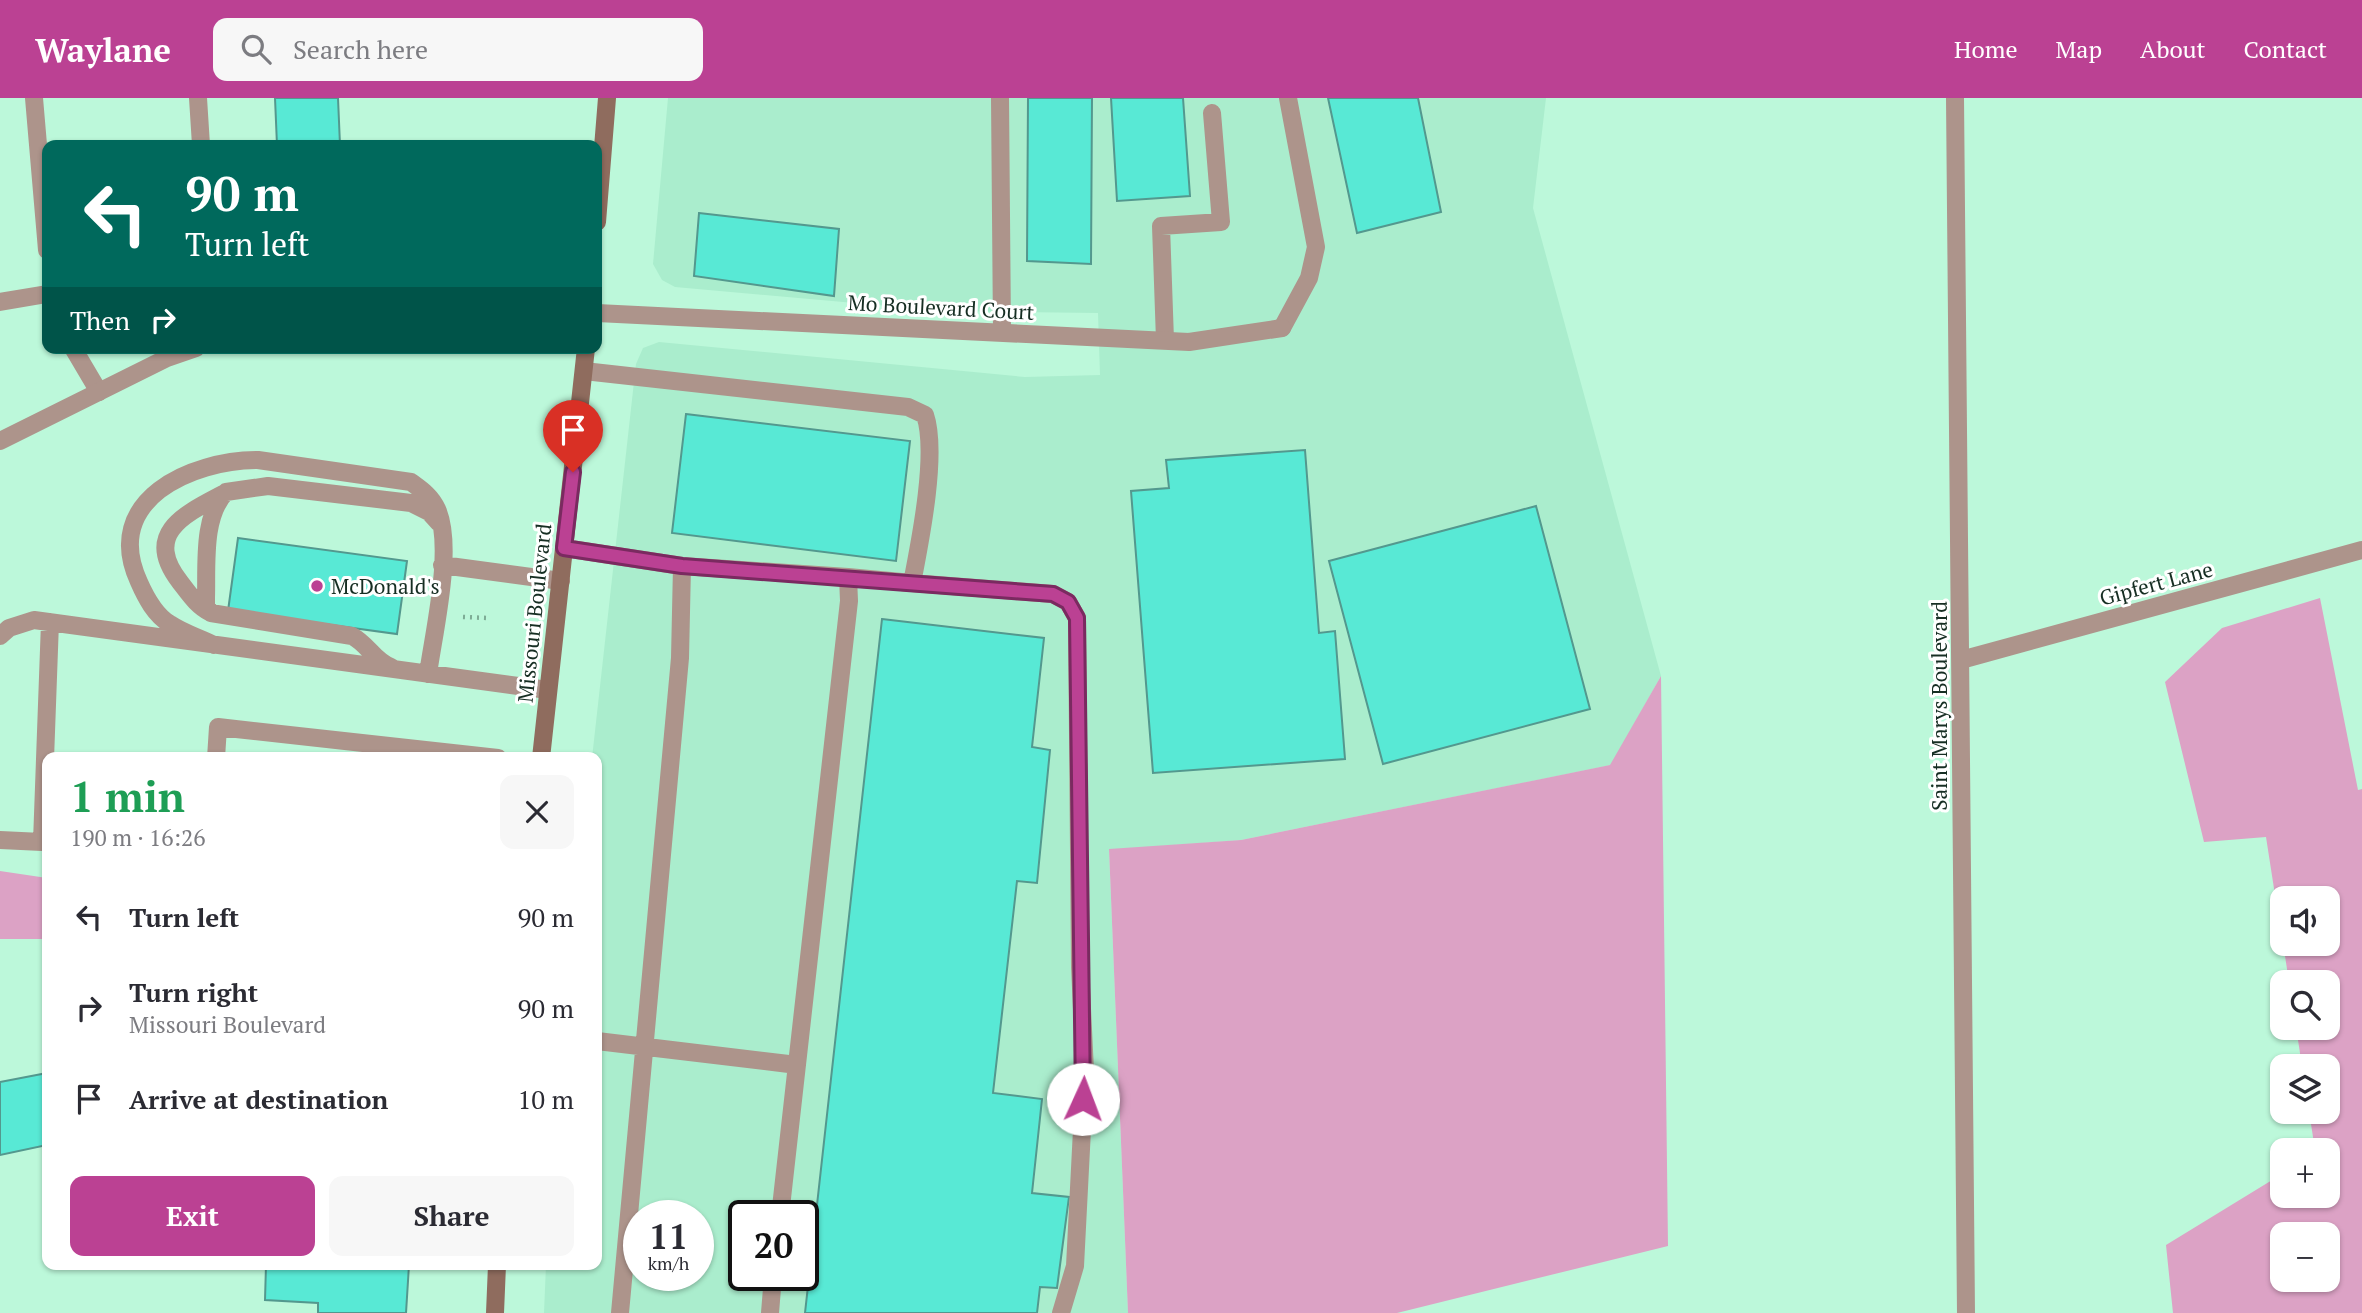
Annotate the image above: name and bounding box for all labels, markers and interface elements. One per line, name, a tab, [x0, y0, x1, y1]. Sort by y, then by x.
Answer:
search box	[213, 18, 703, 81]
text: Waylane	[35, 28, 171, 71]
icon: search	[237, 30, 275, 68]
text: Search here	[293, 32, 428, 66]
text: Home	[1954, 33, 2018, 65]
text: Map	[2056, 33, 2102, 65]
text: About	[2140, 33, 2206, 65]
text: Contact	[2244, 33, 2327, 65]
text: 90 m	[185, 160, 299, 225]
icon: left	[70, 168, 161, 259]
text: Turn left	[185, 223, 309, 265]
street label: Mo Boulevard Court	[847, 288, 1035, 326]
icon: right	[144, 301, 182, 339]
text: Then	[70, 303, 130, 337]
pin	[543, 400, 603, 472]
icon: arrive	[554, 411, 592, 449]
street label: Missouri Boulevard	[511, 522, 557, 704]
street label: Gipfert Lane	[2096, 554, 2216, 612]
place label: McDonald's	[331, 572, 440, 600]
marker: McDonald's	[309, 578, 325, 594]
street label: Saint Marys Boulevard	[1925, 601, 1953, 811]
text: 1 min	[70, 768, 185, 824]
button: close	[500, 775, 574, 849]
text: 190 m · 16:26	[70, 822, 205, 853]
map controls	[2270, 886, 2340, 1292]
button: sound	[2270, 886, 2340, 956]
icon: left	[70, 898, 108, 936]
text: Turn left	[129, 900, 239, 934]
text: 90 m	[518, 900, 574, 934]
button: search	[2270, 970, 2340, 1040]
text: Turn right	[129, 975, 258, 1009]
icon: right	[70, 989, 108, 1027]
text: 90 m	[518, 991, 574, 1025]
text: Missouri Boulevard	[129, 1009, 326, 1040]
button: layers	[2270, 1054, 2340, 1124]
position arrow	[1046, 1062, 1120, 1136]
icon: arrive	[70, 1080, 108, 1118]
text: Arrive at destination	[129, 1082, 388, 1116]
text: 10 m	[518, 1082, 574, 1116]
button: +	[2270, 1138, 2340, 1208]
button: Exit	[70, 1176, 315, 1256]
button: Share	[329, 1176, 574, 1256]
speed limit sign: 20	[728, 1200, 819, 1291]
text: 11	[649, 1213, 688, 1259]
button: −	[2270, 1222, 2340, 1292]
text: km/h	[648, 1251, 689, 1275]

